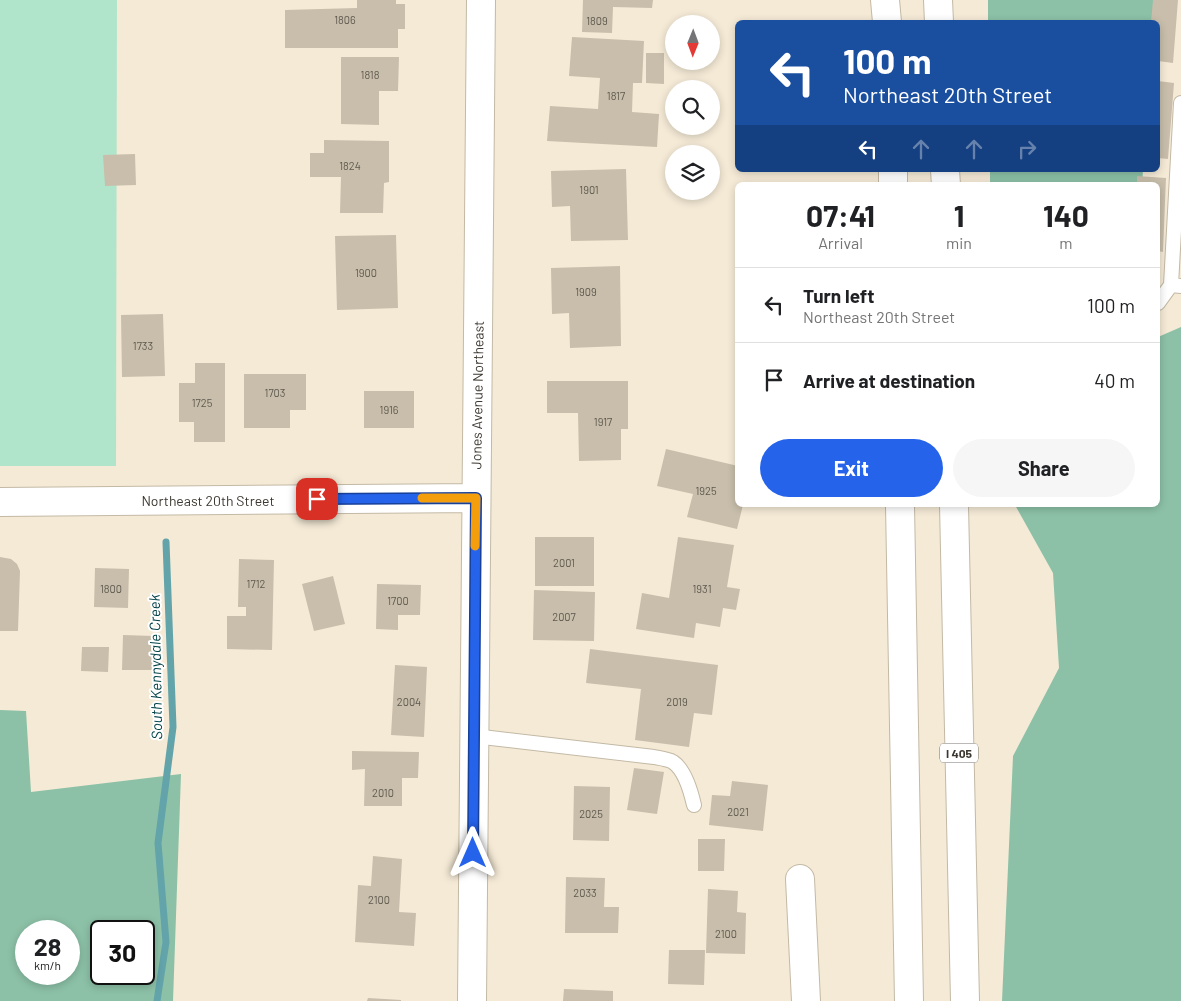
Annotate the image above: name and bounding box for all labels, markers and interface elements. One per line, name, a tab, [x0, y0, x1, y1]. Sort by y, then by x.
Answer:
house number: 1806	[334, 13, 356, 26]
house number: 1809	[586, 14, 608, 27]
north arrow	[665, 15, 720, 70]
map controls	[665, 15, 720, 200]
text: 100 m	[843, 39, 932, 81]
icon: left	[760, 40, 825, 105]
house number: 1818	[361, 68, 380, 81]
button: search	[665, 80, 720, 135]
text: Northeast 20th Street	[843, 81, 1052, 107]
house number: 1817	[607, 89, 625, 102]
icon: left	[854, 135, 882, 163]
icon: ahead	[907, 135, 935, 163]
icon: ahead	[960, 135, 988, 163]
icon: right	[1013, 135, 1041, 163]
button: layers	[665, 145, 720, 200]
house number: 1824	[339, 159, 361, 172]
house number: 1901	[579, 183, 599, 196]
text: 07:41	[806, 197, 875, 233]
text: 1	[954, 197, 964, 233]
text: 140	[1043, 197, 1089, 233]
text: Arrival	[818, 233, 863, 252]
text: min	[946, 233, 972, 252]
text: m	[1059, 233, 1073, 252]
house number: 1900	[355, 266, 377, 279]
text: Turn left	[803, 284, 874, 307]
house number: 1909	[575, 285, 597, 298]
icon: left	[760, 291, 788, 319]
text: 100 m	[1087, 294, 1135, 317]
text: Northeast 20th Street	[803, 307, 955, 326]
street label: Jones Avenue Northeast	[467, 321, 487, 469]
house number: 1733	[133, 339, 153, 352]
icon: arrive	[760, 366, 788, 394]
text: Arrive at destination	[803, 369, 975, 392]
text: 40 m	[1094, 369, 1135, 392]
house number: 1703	[265, 386, 285, 399]
house number: 1725	[192, 396, 213, 409]
house number: 1916	[380, 403, 399, 416]
house number: 1917	[594, 415, 612, 428]
button: Exit	[760, 439, 943, 497]
button: Share	[953, 439, 1135, 497]
pin	[296, 478, 338, 520]
house number: 1925	[695, 484, 717, 497]
icon: arrive	[303, 485, 331, 513]
street label: Northeast 20th Street	[141, 492, 275, 509]
house number: 2001	[553, 556, 575, 569]
house number: 1712	[247, 577, 266, 590]
house number: 1800	[100, 582, 122, 595]
house number: 1931	[692, 582, 712, 595]
water label: South Kennydale Creek	[145, 593, 165, 740]
house number: 1700	[387, 594, 409, 607]
house number: 2007	[552, 610, 576, 623]
house number: 2004	[397, 695, 421, 708]
house number: 2019	[666, 695, 688, 708]
road number: I 405	[940, 744, 978, 762]
house number: 2010	[372, 786, 394, 799]
house number: 2021	[727, 805, 749, 818]
house number: 2025	[579, 807, 603, 820]
position arrow	[446, 826, 498, 878]
house number: 2033	[573, 886, 597, 899]
house number: 2100	[368, 893, 390, 906]
speed limit sign: 30	[90, 920, 155, 985]
house number: 2100	[715, 927, 737, 940]
text: 28	[34, 931, 61, 961]
text: km/h	[34, 958, 61, 972]

